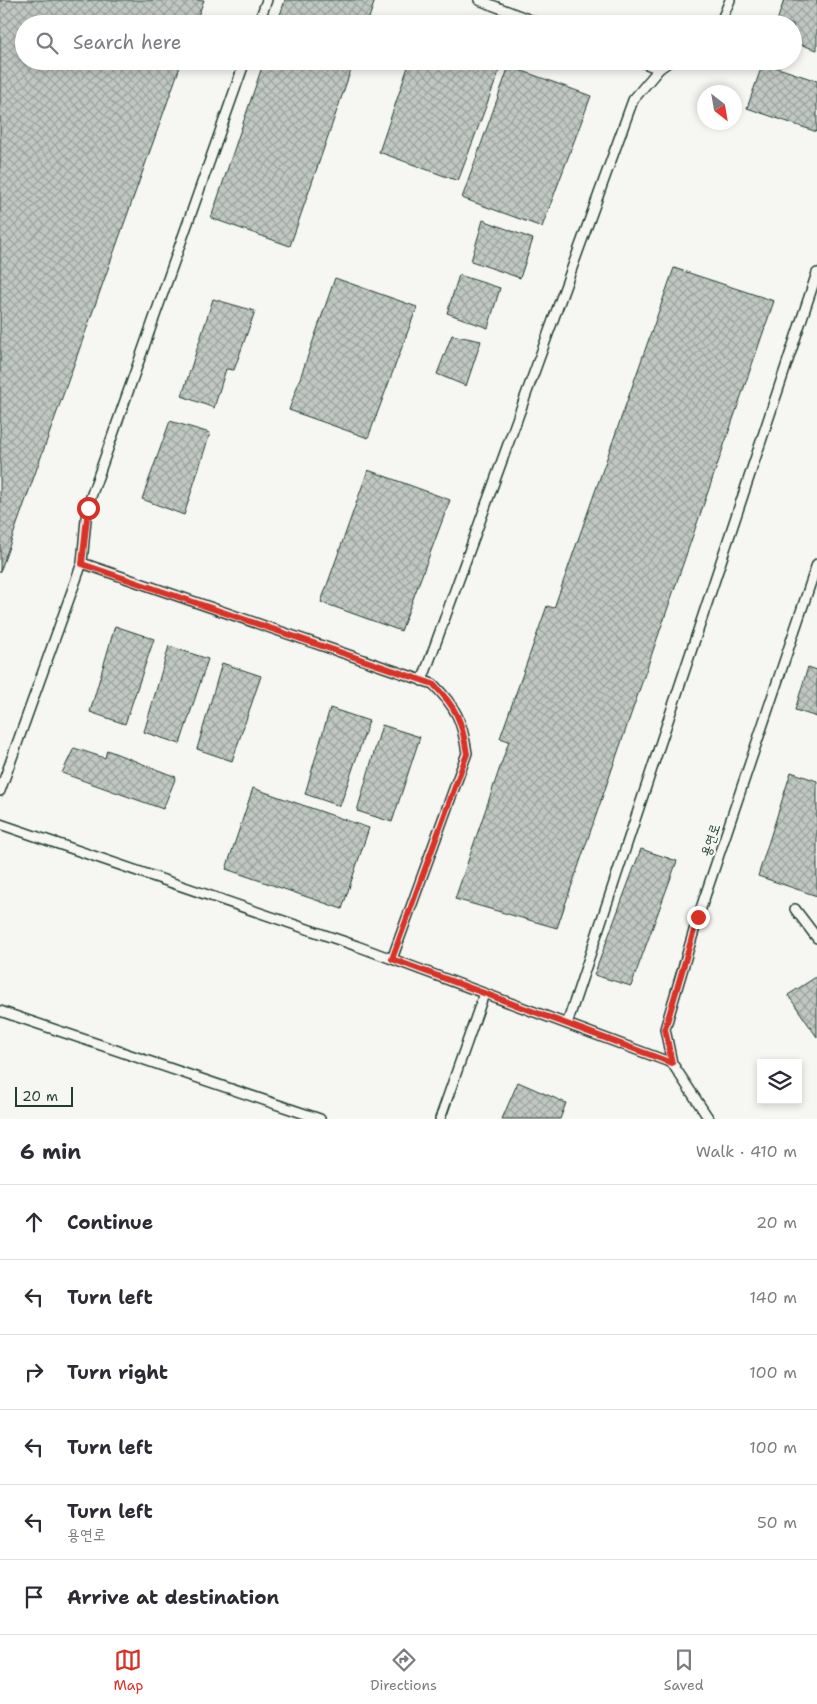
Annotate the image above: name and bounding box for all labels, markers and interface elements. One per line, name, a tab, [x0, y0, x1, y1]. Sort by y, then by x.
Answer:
search box	[15, 15, 802, 70]
icon: search	[33, 29, 61, 57]
text: Search here	[73, 30, 182, 55]
north arrow	[697, 85, 742, 130]
route start	[77, 497, 100, 520]
street label: 용연로	[696, 821, 724, 859]
route end	[687, 906, 710, 929]
map controls	[757, 1059, 802, 1104]
button: layers	[757, 1059, 802, 1104]
scale bar	[15, 1084, 72, 1107]
text: 20 m	[22, 1087, 58, 1105]
text: 6 min	[20, 1138, 81, 1166]
text: Walk · 410 m	[696, 1141, 797, 1162]
icon: ahead	[20, 1208, 48, 1236]
text: Continue	[67, 1210, 153, 1235]
text: 20 m	[756, 1212, 797, 1233]
icon: left	[20, 1283, 48, 1311]
text: Turn left	[67, 1285, 153, 1310]
text: 140 m	[750, 1287, 797, 1308]
icon: right	[20, 1358, 48, 1386]
text: Turn right	[67, 1360, 168, 1385]
text: 100 m	[749, 1362, 797, 1383]
icon: left	[20, 1433, 48, 1461]
text: Turn left	[67, 1435, 153, 1460]
text: 100 m	[749, 1437, 797, 1458]
text: Turn left	[67, 1499, 153, 1524]
icon: left	[20, 1508, 48, 1536]
text: 50 m	[757, 1512, 797, 1533]
text: 용연로	[67, 1524, 106, 1545]
icon: arrive	[20, 1583, 48, 1611]
text: Arrive at destination	[67, 1585, 279, 1610]
tab: Map	[113, 1646, 143, 1694]
tab: Directions	[370, 1646, 437, 1694]
tab: Saved	[664, 1646, 704, 1694]

